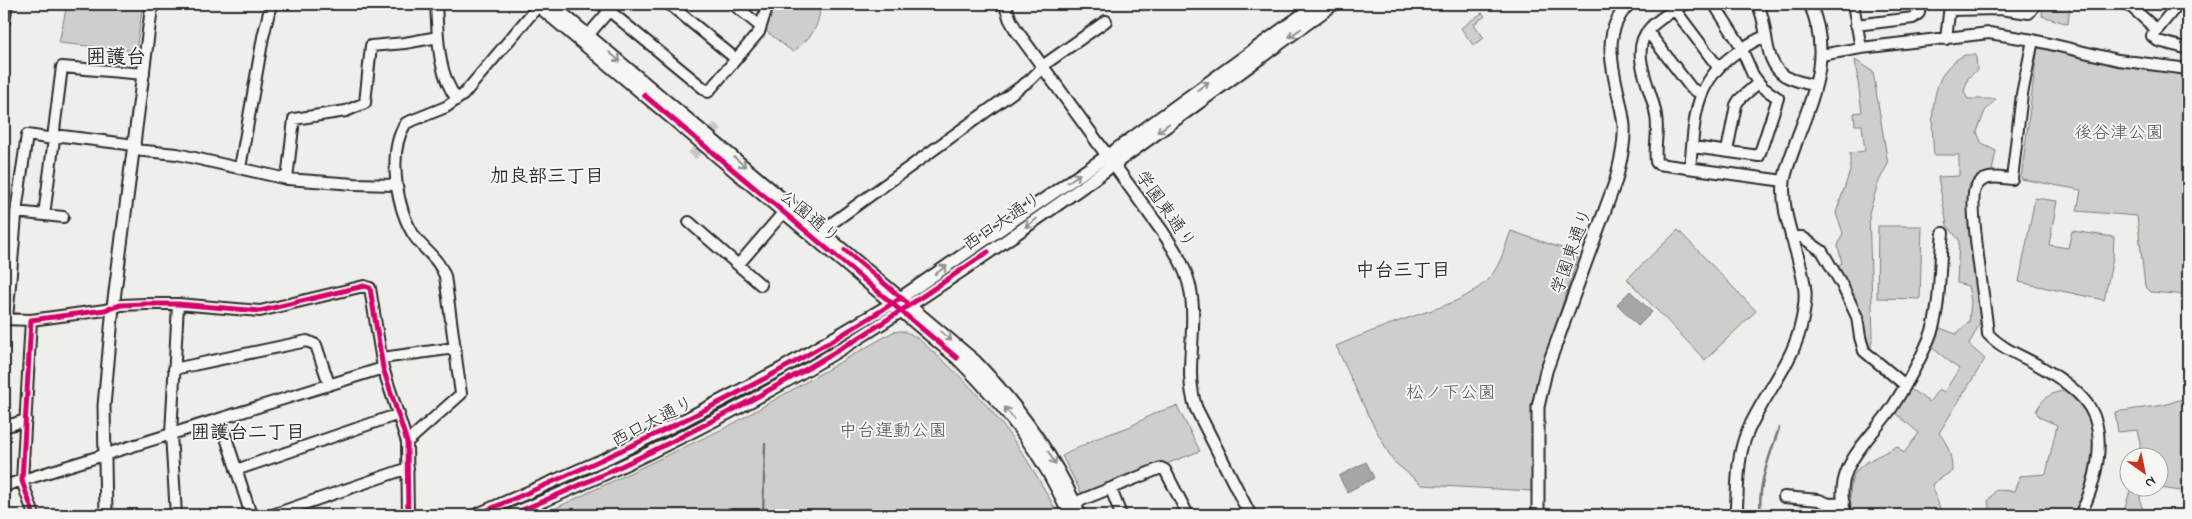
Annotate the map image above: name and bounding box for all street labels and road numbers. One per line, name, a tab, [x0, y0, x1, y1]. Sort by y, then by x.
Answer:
street label: 学園東通り	[1128, 166, 1201, 254]
street label: 公園通り	[773, 184, 845, 251]
street label: 西口大通り	[959, 187, 1048, 259]
street label: 学園東通り	[1545, 205, 1600, 298]
street label: 西口大通り	[607, 391, 699, 455]

